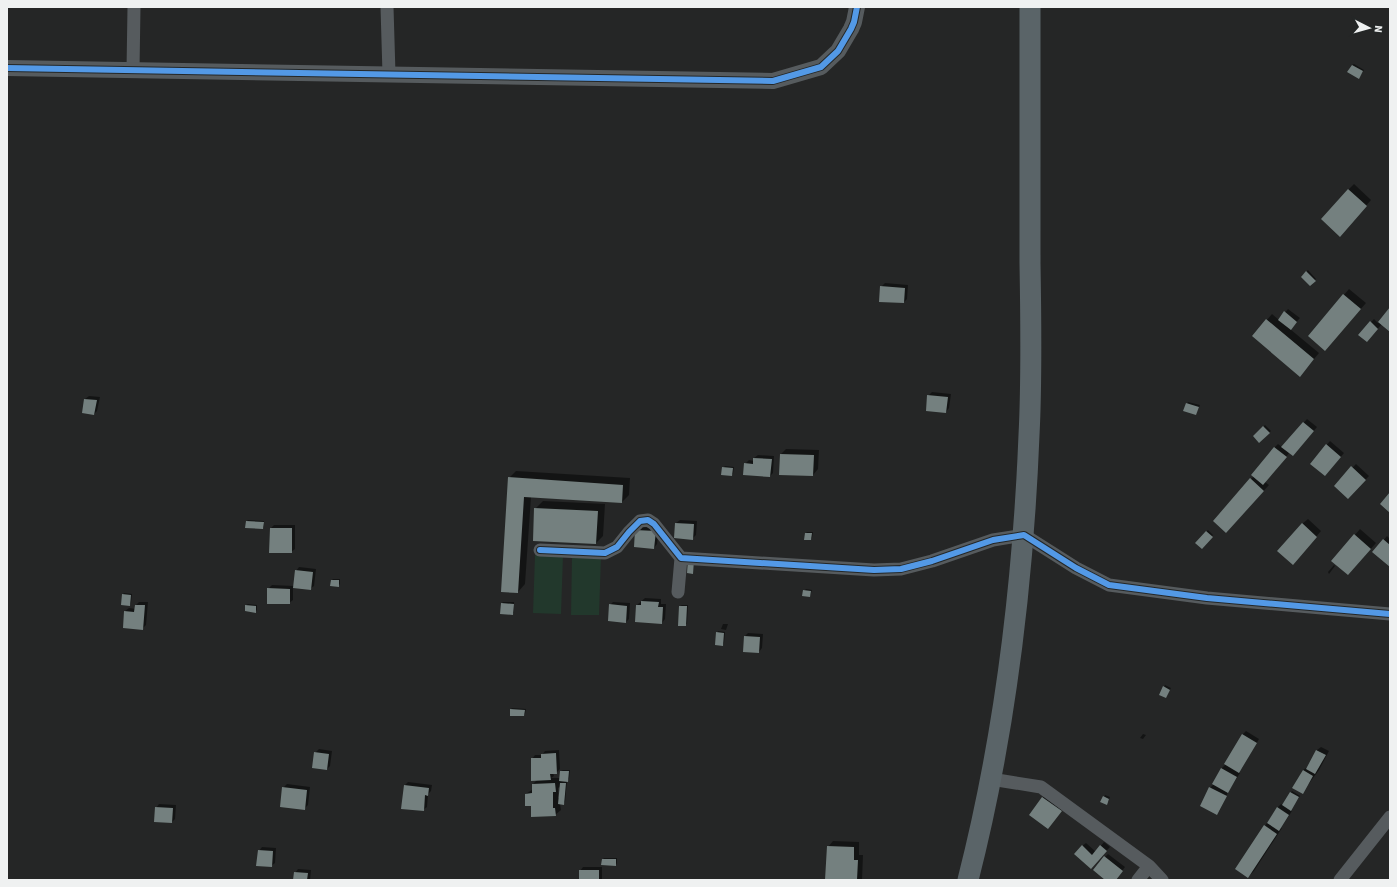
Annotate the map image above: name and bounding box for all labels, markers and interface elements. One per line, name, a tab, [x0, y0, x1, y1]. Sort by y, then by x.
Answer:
north arrow	[1349, 8, 1389, 48]
text: N	[1371, 25, 1386, 33]

